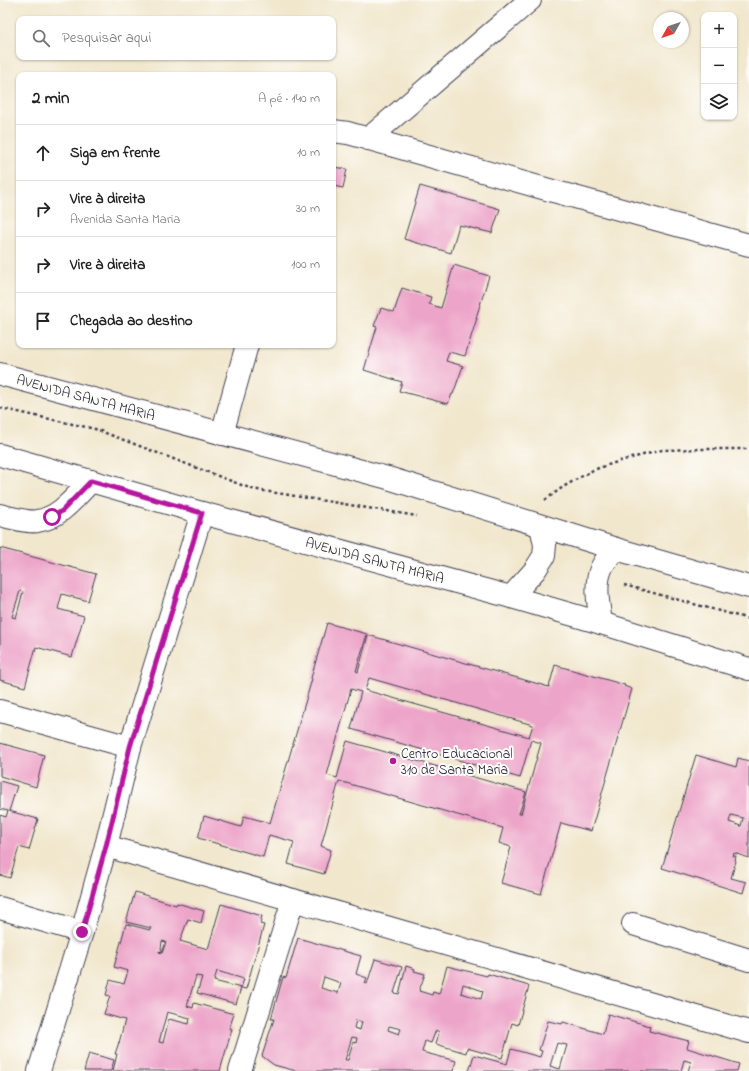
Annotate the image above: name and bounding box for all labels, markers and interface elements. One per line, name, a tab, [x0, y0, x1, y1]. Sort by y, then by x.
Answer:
north arrow	[653, 12, 689, 48]
map controls	[701, 12, 737, 120]
button: +	[701, 12, 737, 48]
search box	[16, 16, 336, 60]
icon: search	[30, 27, 52, 49]
text: Pesquisar aqui	[62, 27, 151, 49]
button: −	[701, 48, 737, 84]
button: layers	[701, 84, 737, 120]
text: 2 min	[32, 86, 69, 111]
text: A pé · 140 m	[258, 89, 320, 108]
icon: ahead	[32, 142, 54, 164]
text: Siga em frente	[70, 142, 160, 164]
text: 10 m	[297, 143, 320, 162]
text: Vire à direita	[70, 188, 145, 210]
icon: right	[32, 198, 54, 220]
text: 30 m	[296, 199, 320, 218]
text: Avenida Santa Maria	[70, 210, 180, 229]
icon: right	[32, 254, 54, 276]
text: Vire à direita	[70, 254, 145, 276]
text: 100 m	[291, 255, 320, 274]
icon: arrive	[32, 310, 54, 332]
text: Chegada ao destino	[70, 310, 193, 332]
street label: AVENIDA SANTA MARIA	[14, 370, 157, 427]
route start	[43, 508, 61, 526]
street label: AVENIDA SANTA MARIA	[303, 533, 446, 590]
place label: Centro Educacional 310 de Santa Maria	[401, 744, 513, 781]
marker: Centro Educacional 310 de Santa Maria	[388, 756, 398, 766]
route end	[73, 923, 91, 941]

